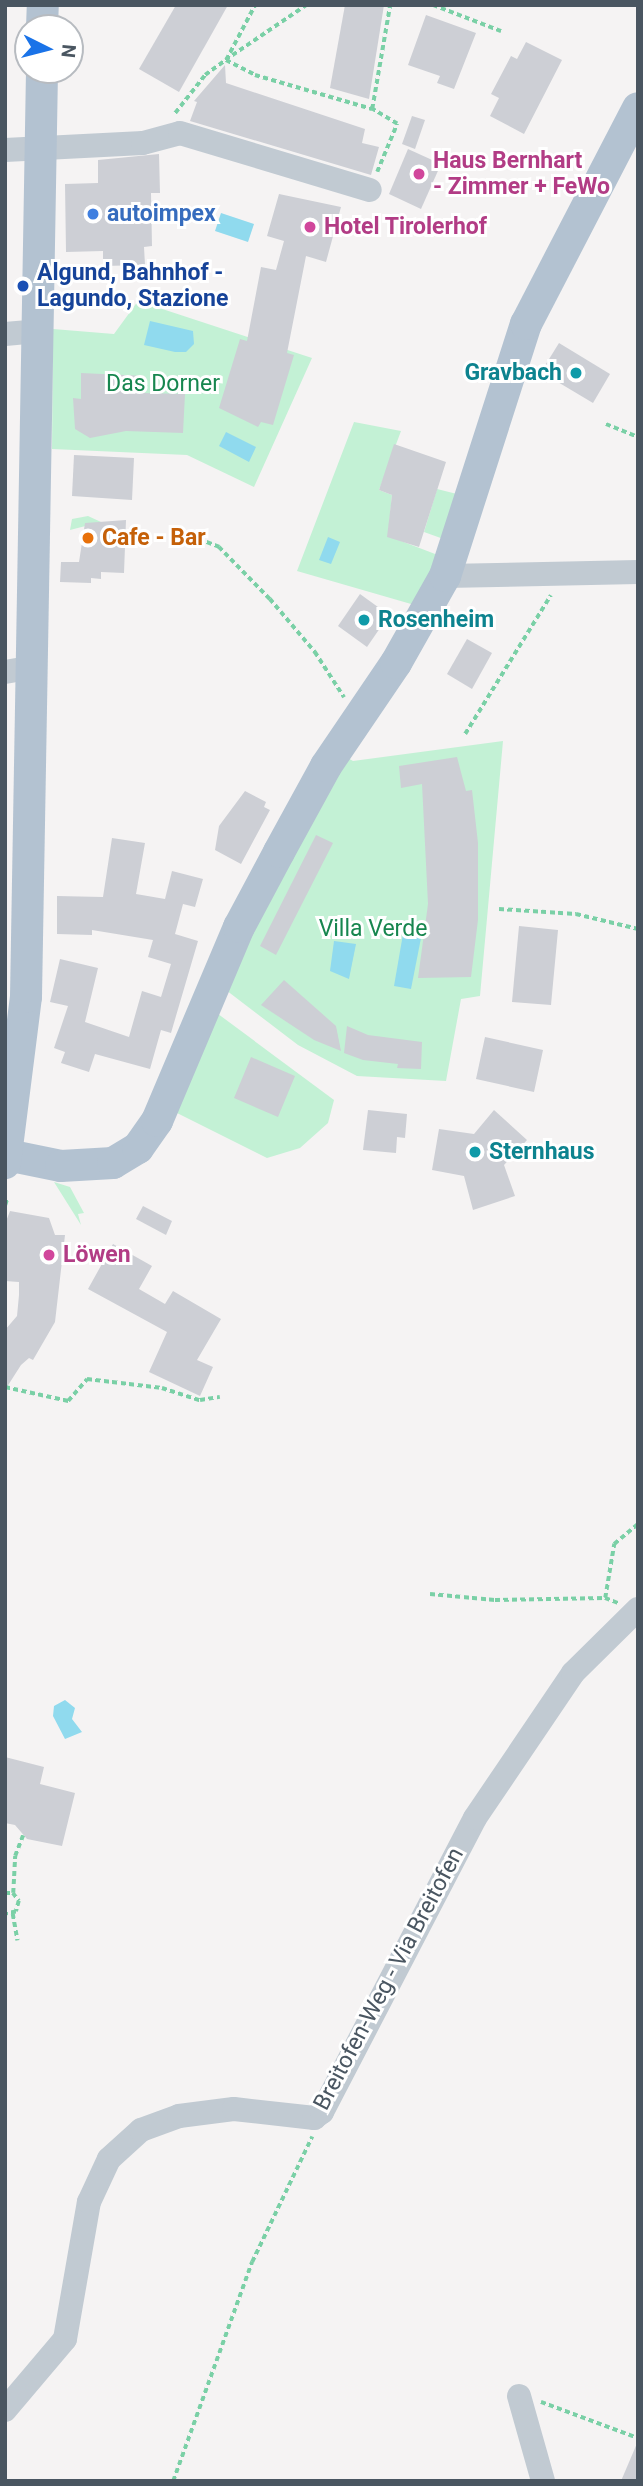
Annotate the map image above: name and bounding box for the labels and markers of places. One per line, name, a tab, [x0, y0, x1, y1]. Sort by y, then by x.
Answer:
place label: Haus Bernhart - Zimmer + FeWo	[433, 147, 610, 201]
marker: Haus Bernhart - Zimmer + FeWo	[411, 166, 427, 182]
place label: autoimpex	[107, 200, 216, 228]
marker: autoimpex	[85, 206, 101, 222]
place label: Hotel Tirolerhof	[324, 213, 488, 241]
marker: Hotel Tirolerhof	[302, 219, 318, 235]
place label: Algund, Bahnhof - Lagundo, Stazione	[37, 259, 228, 313]
marker: Algund, Bahnhof - Lagundo, Stazione	[15, 278, 31, 294]
place label: Gravbach	[464, 359, 562, 387]
marker: Gravbach	[568, 365, 584, 381]
place label: Cafe - Bar	[102, 524, 206, 552]
marker: Cafe - Bar	[80, 530, 96, 546]
place label: Rosenheim	[378, 606, 494, 634]
marker: Rosenheim	[356, 612, 372, 628]
place label: Sternhaus	[489, 1138, 595, 1166]
marker: Sternhaus	[467, 1144, 483, 1160]
place label: Löwen	[63, 1241, 131, 1269]
marker: Löwen	[41, 1247, 57, 1263]

